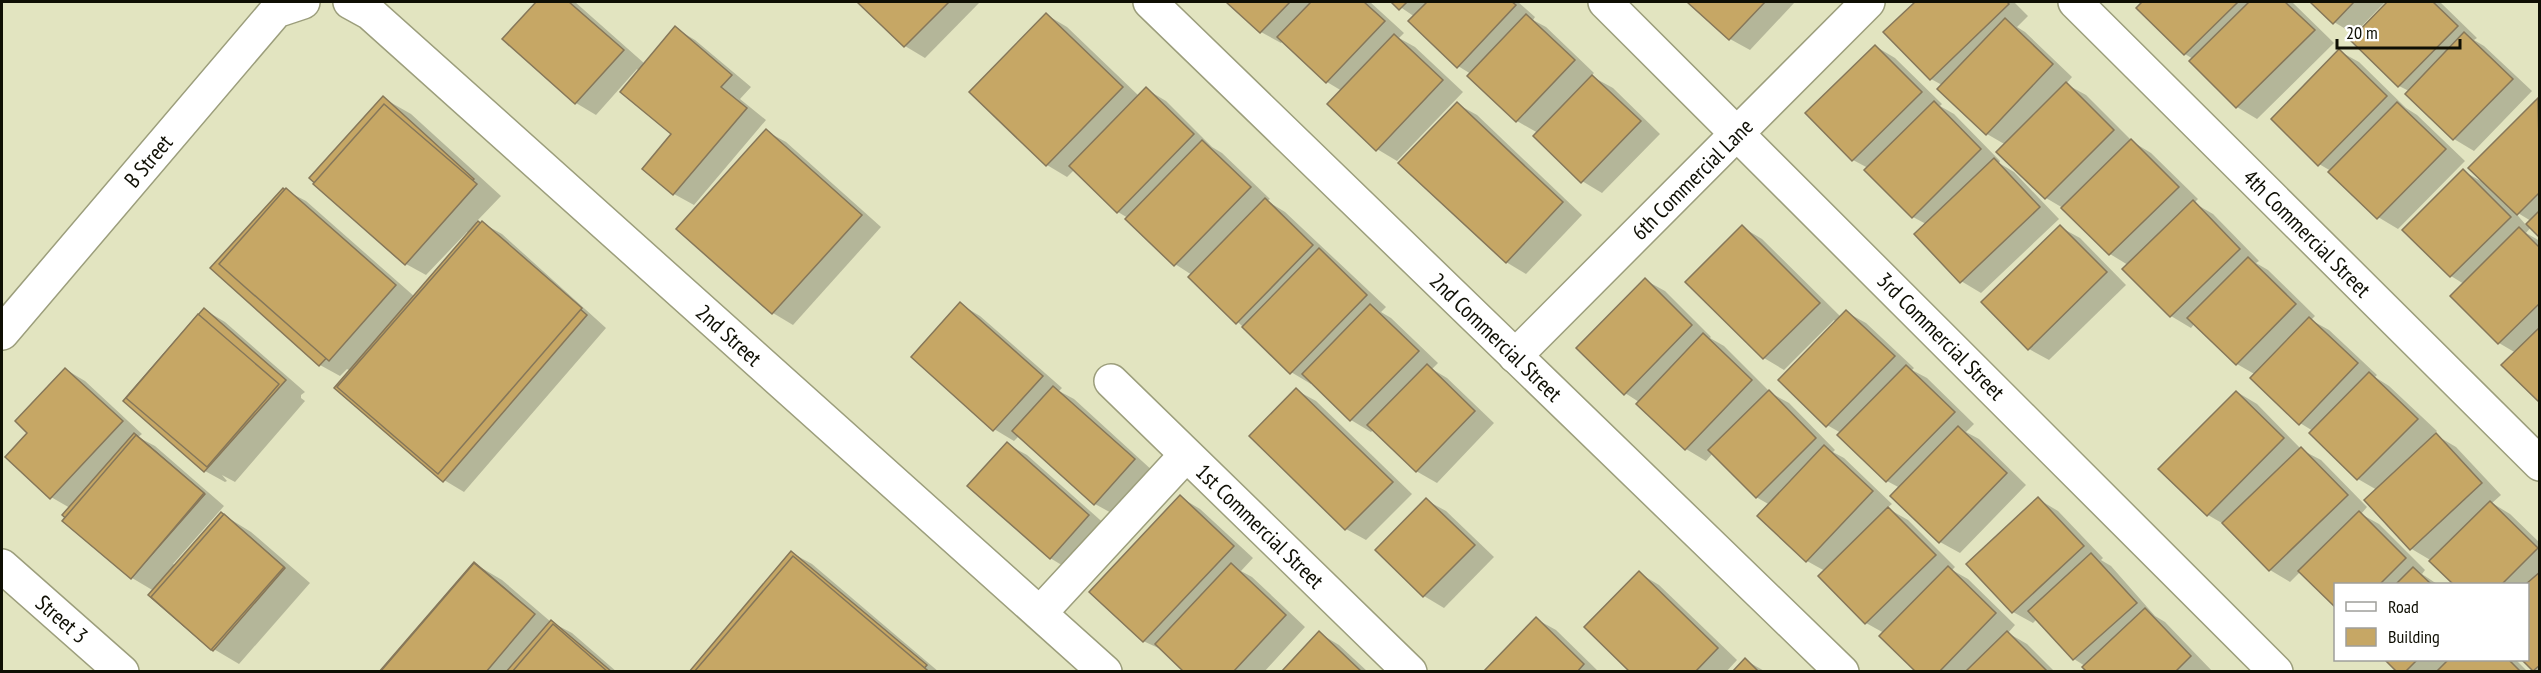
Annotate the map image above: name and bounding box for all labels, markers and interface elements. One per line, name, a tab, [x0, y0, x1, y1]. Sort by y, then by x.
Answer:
scale bar	[2337, 12, 2460, 50]
text: 20 m	[2346, 21, 2378, 44]
street label: 6th Commercial Lane	[1625, 112, 1759, 246]
street label: B Street	[118, 129, 178, 193]
street label: 4th Commercial Street	[2237, 163, 2377, 303]
street label: 3rd Commercial Street	[1871, 266, 2011, 406]
street label: 2nd Commercial Street	[1424, 267, 1568, 407]
street label: 2nd Street	[690, 298, 768, 372]
street label: 1st Commercial Street	[1190, 458, 1330, 594]
legend	[2334, 583, 2529, 661]
street label: Street 3	[30, 589, 94, 649]
text: Road	[2388, 595, 2419, 618]
text: Building	[2388, 625, 2440, 648]

